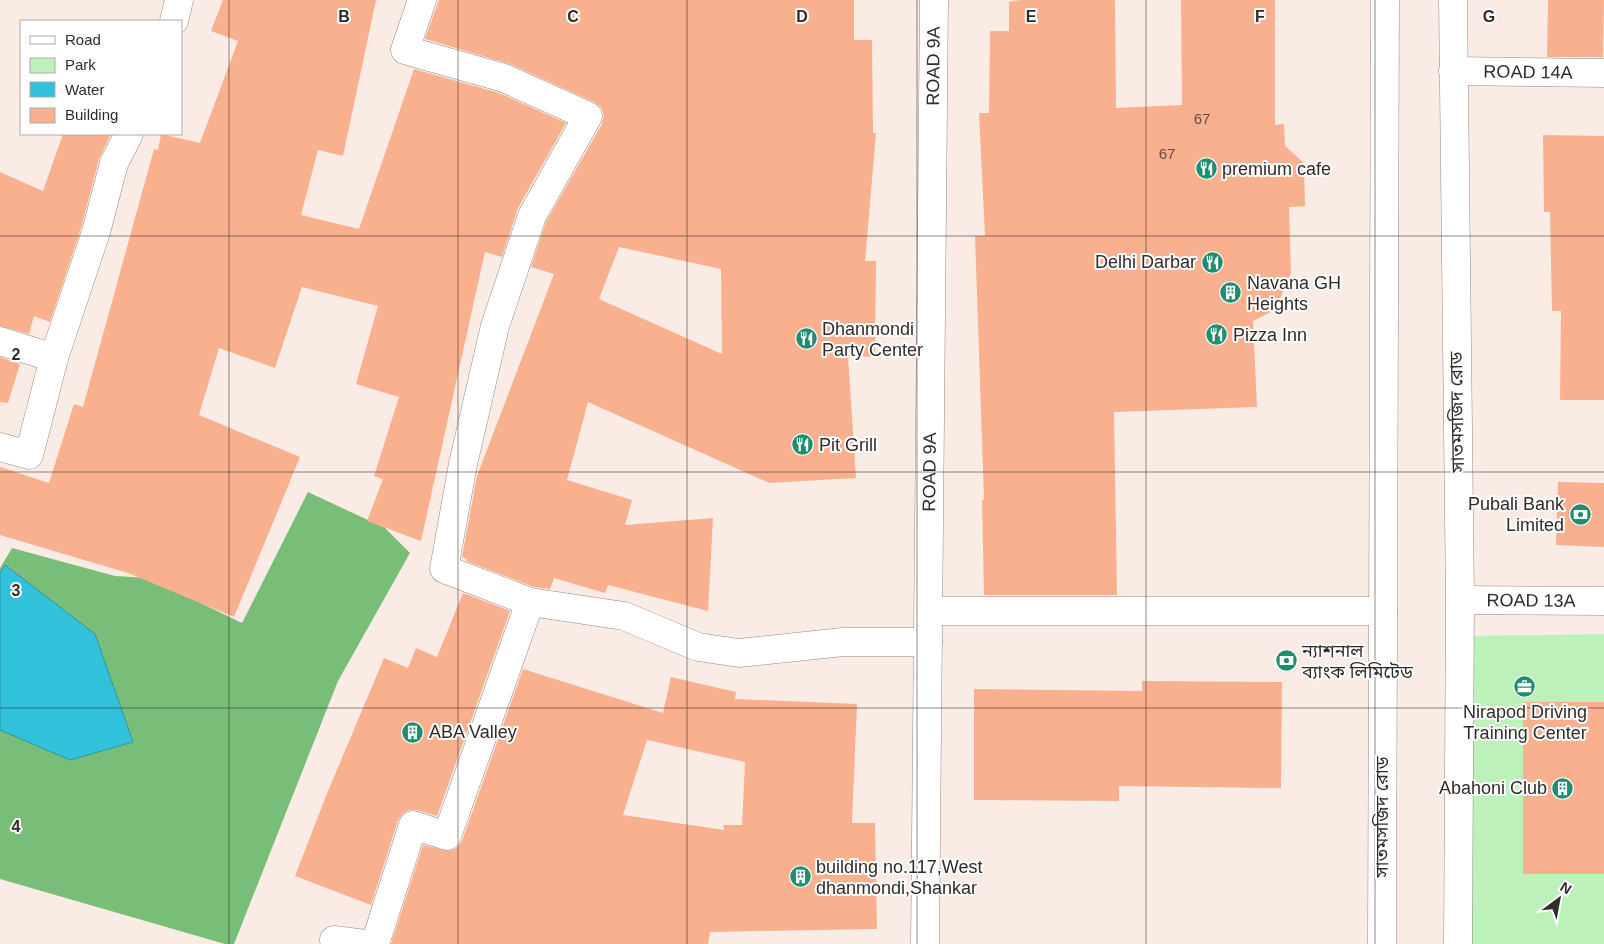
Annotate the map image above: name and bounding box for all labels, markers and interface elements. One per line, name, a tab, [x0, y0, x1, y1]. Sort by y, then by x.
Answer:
text: B	[338, 8, 350, 25]
text: C	[567, 8, 579, 25]
text: D	[796, 8, 808, 25]
text: E	[1026, 8, 1037, 25]
text: F	[1255, 8, 1265, 25]
text: G	[1483, 8, 1495, 25]
legend	[20, 20, 182, 135]
street label: ROAD 9A	[923, 26, 944, 106]
text: Road	[65, 31, 101, 48]
text: Park	[65, 56, 96, 73]
street label: ROAD 14A	[1483, 61, 1573, 83]
text: Water	[65, 81, 104, 98]
text: Building	[65, 106, 118, 123]
house number: 67	[1194, 110, 1210, 127]
house number: 67	[1159, 145, 1175, 162]
restaurant icon: premium cafe	[1194, 157, 1218, 181]
place label: premium cafe	[1222, 159, 1331, 179]
restaurant icon: Delhi Darbar	[1200, 250, 1224, 274]
place label: Delhi Darbar	[1095, 252, 1196, 272]
place label: Navana GH Heights	[1247, 273, 1341, 314]
building icon: Navana GH Heights	[1219, 281, 1243, 305]
place label: Dhanmondi Party Center	[822, 319, 923, 360]
restaurant icon: Pizza Inn	[1205, 323, 1229, 347]
place label: Pizza Inn	[1233, 325, 1307, 345]
restaurant icon: Dhanmondi Party Center	[794, 327, 818, 351]
text: 2	[12, 346, 21, 363]
street label: সাতমসজিদ রোড	[1446, 351, 1468, 474]
street label: ROAD 9A	[919, 432, 940, 512]
restaurant icon: Pit Grill	[791, 433, 815, 457]
place label: Pit Grill	[819, 435, 877, 455]
place label: Pubali Bank Limited	[1468, 494, 1565, 535]
bank icon: Pubali Bank Limited	[1568, 502, 1592, 526]
text: 3	[12, 582, 21, 599]
street label: ROAD 13A	[1486, 590, 1576, 611]
place label: ন্যাশনাল ব্যাংক লিমিটেড	[1301, 641, 1413, 682]
bank icon: ন্যাশনাল ব্যাংক লিমিটেড	[1274, 649, 1298, 673]
office icon: Nirapod Driving Training Center	[1513, 675, 1537, 699]
place label: Nirapod Driving Training Center	[1463, 702, 1587, 743]
building icon: ABA Valley	[401, 720, 425, 744]
place label: ABA Valley	[429, 722, 517, 742]
street label: সাতমসজিদ রোড	[1372, 756, 1392, 879]
building icon: Abahoni Club	[1551, 776, 1575, 800]
place label: Abahoni Club	[1439, 778, 1547, 798]
text: 4	[12, 818, 21, 835]
place label: building no.117,West dhanmondi,Shankar	[816, 857, 982, 898]
building icon: building no.117,West dhanmondi,Shankar	[788, 865, 812, 889]
north arrow	[1534, 874, 1584, 924]
text: N	[1557, 879, 1574, 897]

